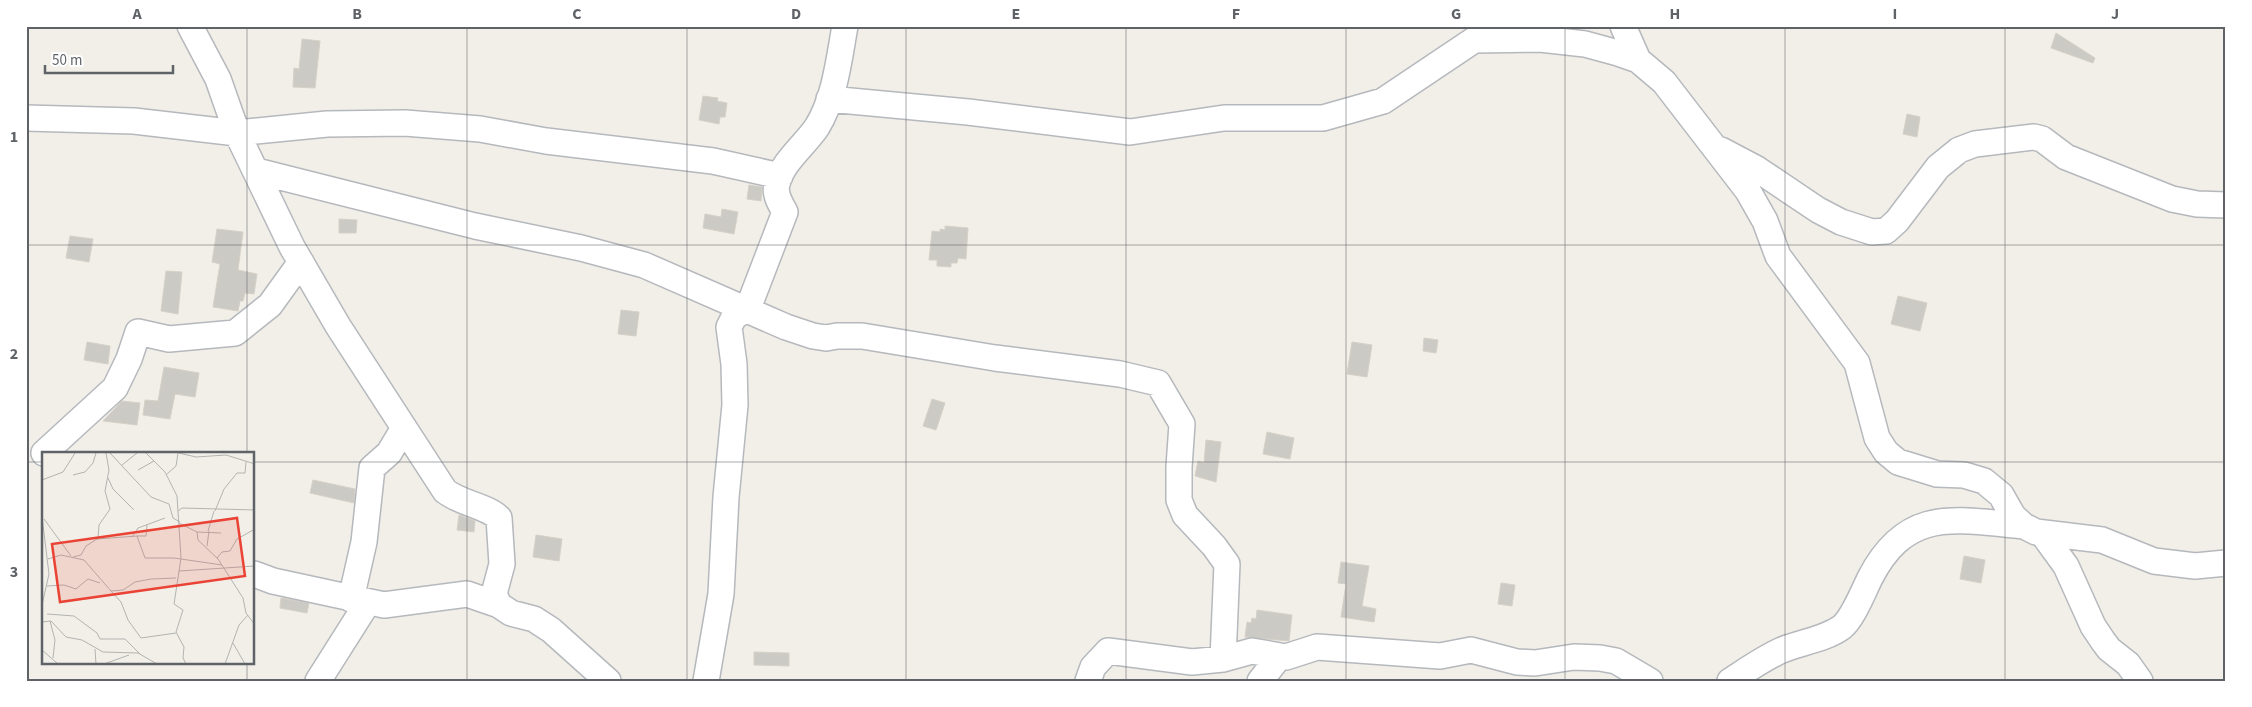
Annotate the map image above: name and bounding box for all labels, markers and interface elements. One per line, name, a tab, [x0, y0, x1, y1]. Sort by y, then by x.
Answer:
text: A	[131, 3, 142, 25]
text: B	[352, 3, 362, 25]
text: C	[572, 3, 582, 25]
text: D	[791, 3, 801, 25]
text: E	[1012, 3, 1020, 25]
text: F	[1232, 3, 1240, 25]
text: G	[1451, 3, 1461, 25]
text: H	[1670, 3, 1680, 25]
text: I	[1893, 3, 1897, 25]
text: J	[2111, 3, 2119, 25]
scale bar	[45, 42, 172, 74]
text: 50 m	[52, 50, 82, 71]
text: 1	[10, 126, 18, 148]
text: 2	[10, 343, 18, 365]
inset map	[42, 452, 255, 664]
text: 3	[10, 561, 18, 583]

